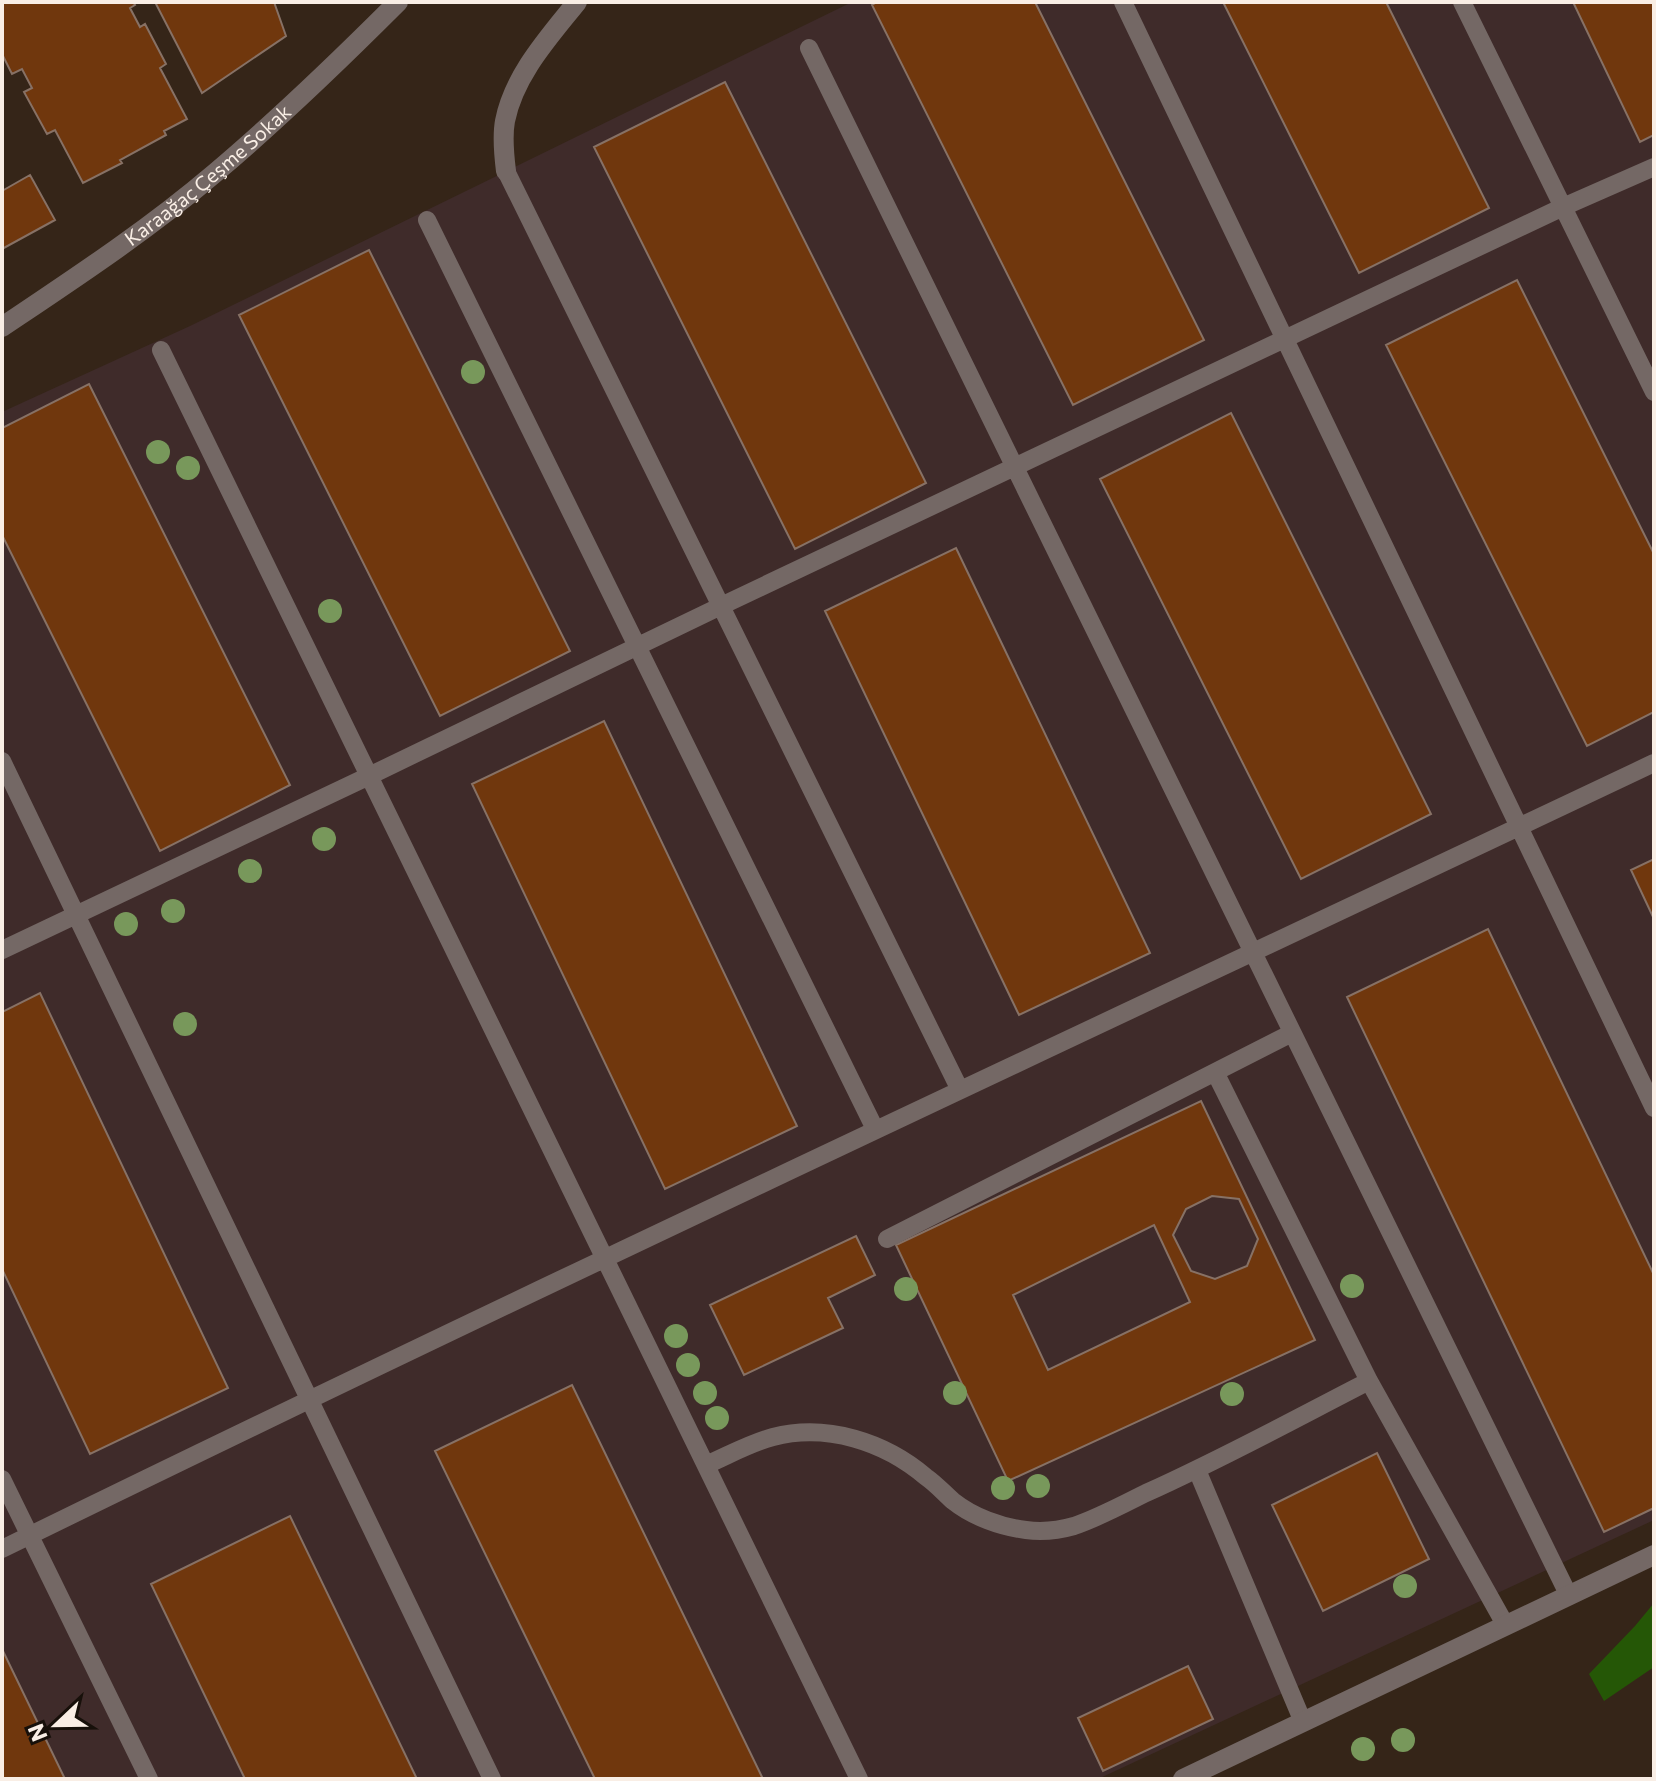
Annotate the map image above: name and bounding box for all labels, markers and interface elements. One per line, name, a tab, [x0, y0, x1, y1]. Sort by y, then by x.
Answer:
street label: Karaağaç Çeşme Sokak	[120, 99, 295, 250]
north arrow	[16, 1685, 96, 1765]
text: N	[21, 1720, 53, 1745]

